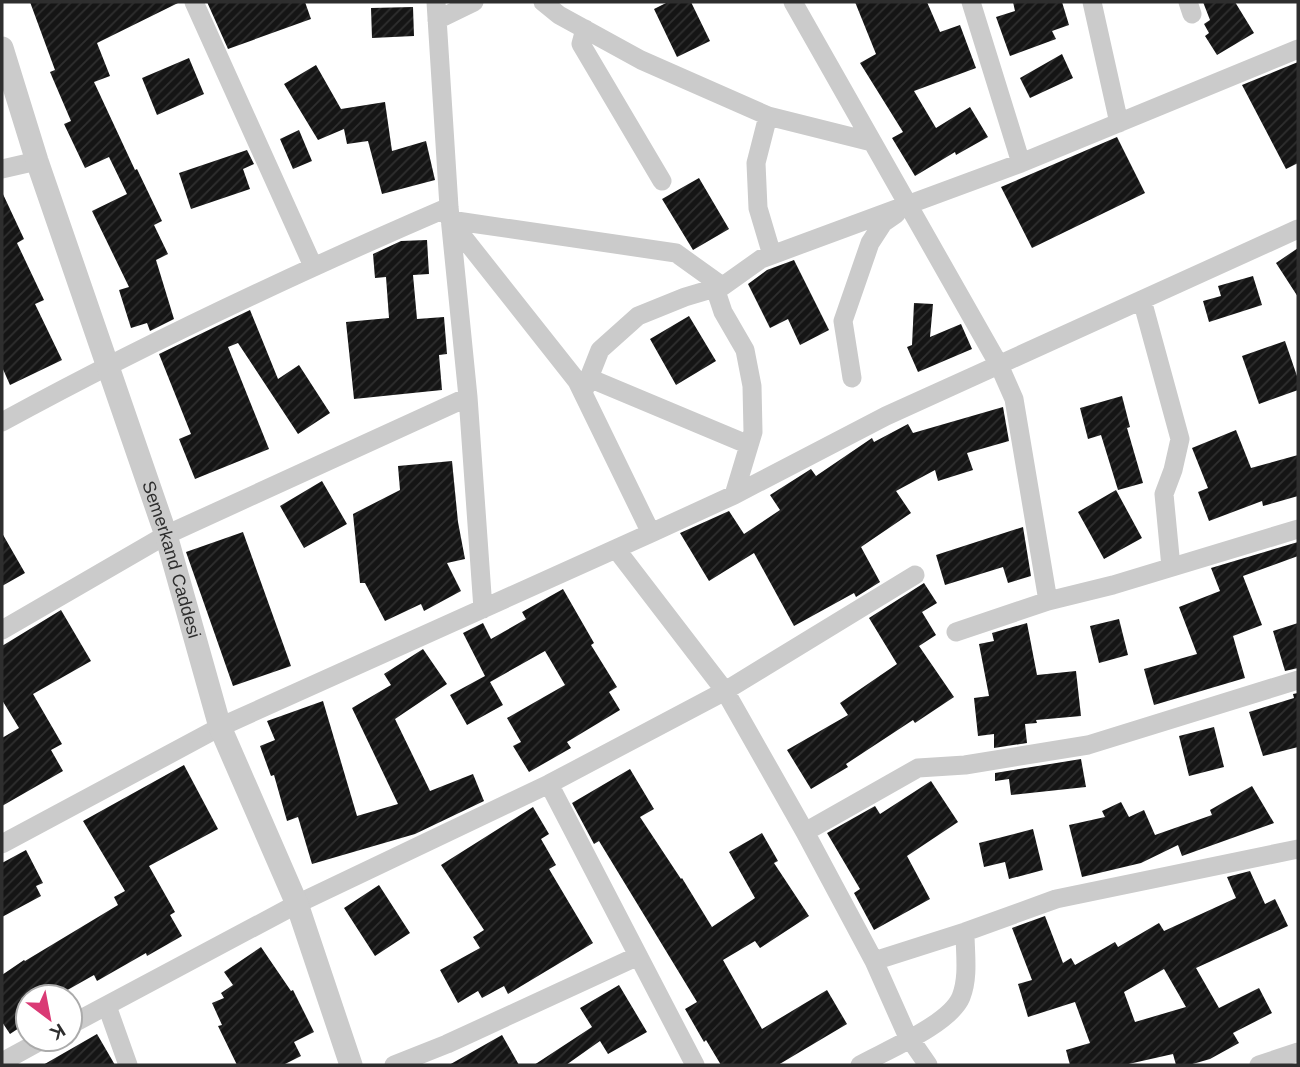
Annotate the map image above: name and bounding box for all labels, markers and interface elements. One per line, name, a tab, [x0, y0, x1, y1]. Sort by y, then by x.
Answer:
street label: Semerkand Caddesi	[138, 478, 205, 640]
north arrow	[14, 983, 84, 1053]
text: K	[46, 1019, 69, 1045]

